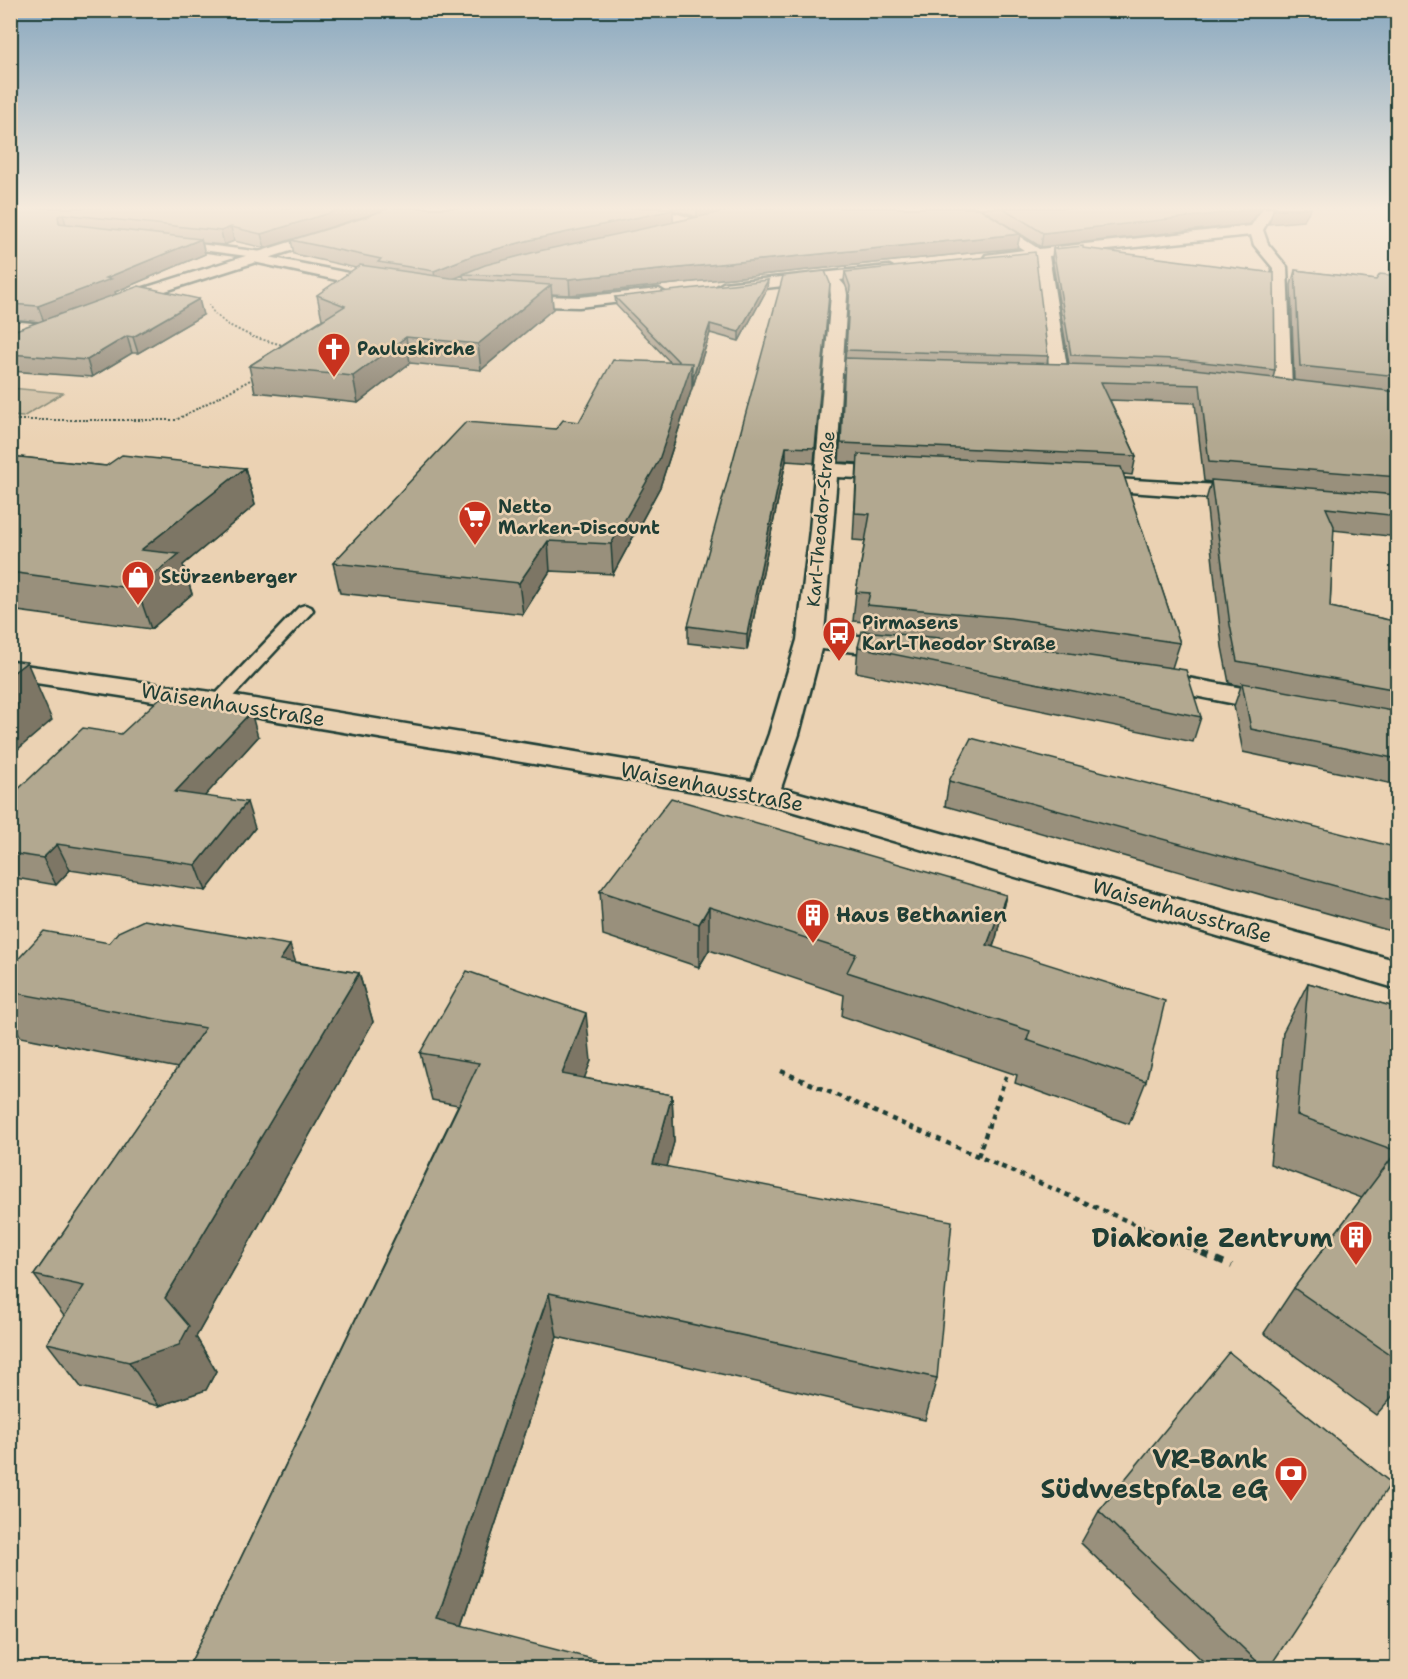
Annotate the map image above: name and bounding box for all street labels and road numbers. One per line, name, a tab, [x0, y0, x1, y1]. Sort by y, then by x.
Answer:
street label: Karl-Theodor-Straße	[801, 430, 841, 608]
street label: Waisenhausstraße	[139, 677, 327, 733]
street label: Waisenhausstraße	[618, 756, 806, 818]
street label: Waisenhausstraße	[1089, 872, 1275, 950]

